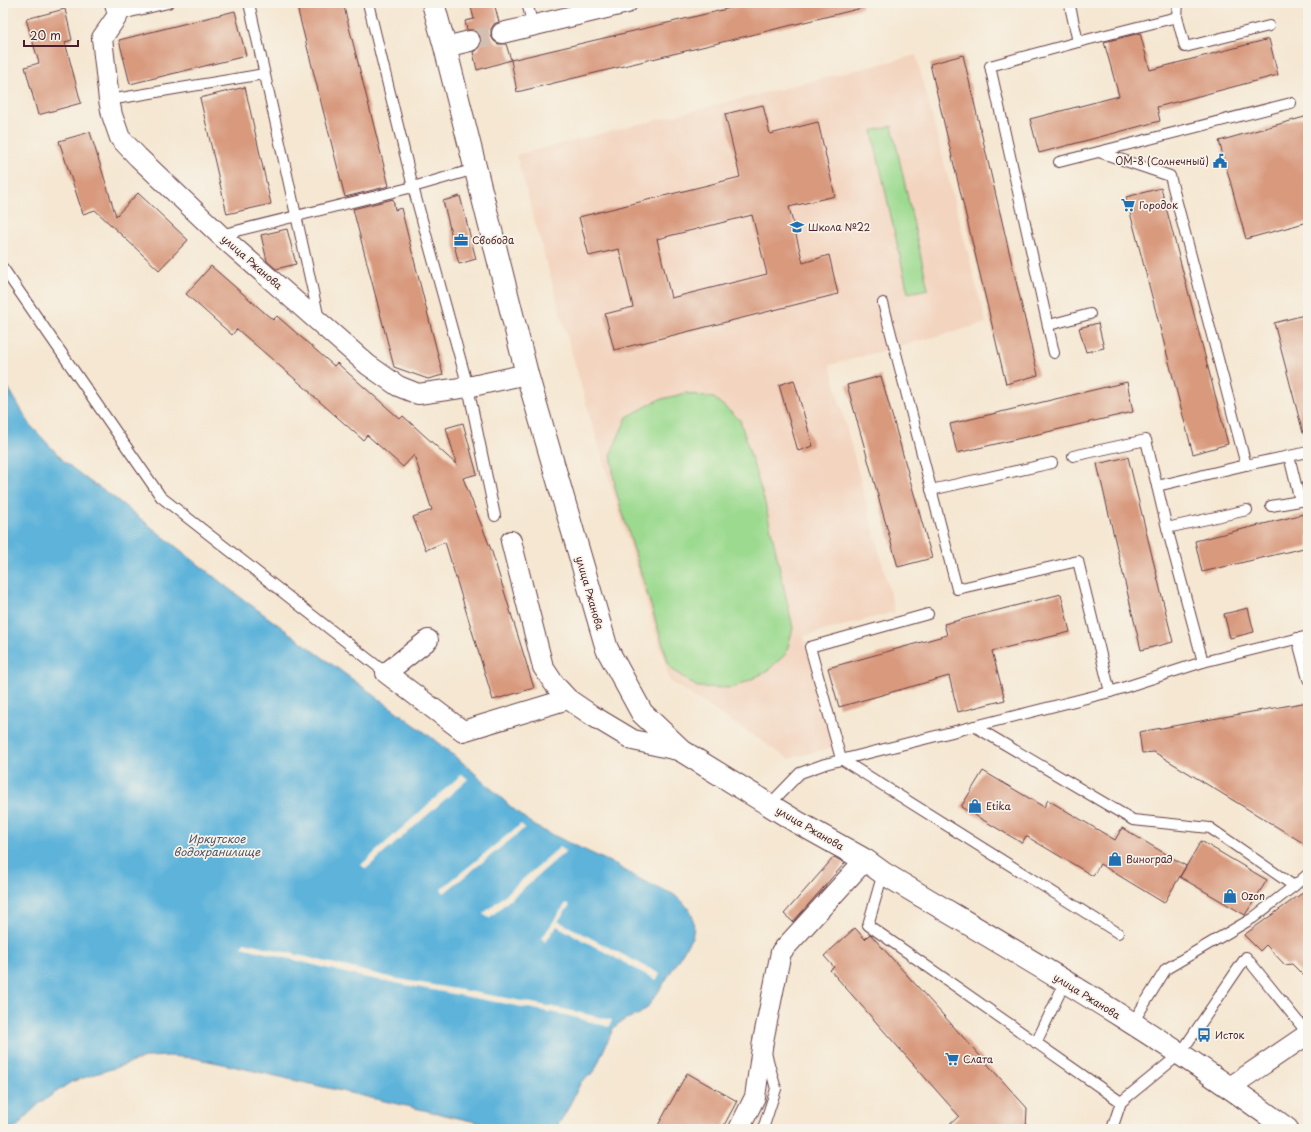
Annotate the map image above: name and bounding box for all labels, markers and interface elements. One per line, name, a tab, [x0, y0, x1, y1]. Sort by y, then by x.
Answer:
scale bar	[24, 22, 78, 48]
text: 20 m	[30, 26, 61, 44]
place label: ОМ-8 (Солнечный)	[1115, 153, 1209, 168]
public building icon: ОМ-8 (Солнечный)	[1212, 153, 1228, 169]
supermarket icon: Городок	[1120, 197, 1136, 213]
place label: Городок	[1139, 197, 1178, 212]
school or university icon: Школа №22	[789, 219, 805, 235]
place label: Школа №22	[808, 219, 870, 234]
street label: улица Ржанова	[219, 231, 287, 293]
office icon: Свобода	[453, 232, 469, 248]
place label: Свобода	[472, 232, 515, 247]
street label: улица Ржанова	[573, 554, 608, 632]
shop icon: Etika	[967, 798, 983, 814]
place label: Etika	[986, 798, 1012, 813]
street label: улица Ржанова	[773, 802, 848, 854]
water label: Иркутское водохранилище	[174, 830, 261, 860]
shop icon: Виноград	[1107, 851, 1123, 867]
place label: Виноград	[1126, 851, 1173, 866]
shop icon: Ozon	[1222, 888, 1238, 904]
place label: Ozon	[1241, 888, 1265, 903]
street label: улица Ржанова	[1051, 969, 1124, 1023]
bus stop icon: Исток	[1196, 1027, 1212, 1043]
place label: Исток	[1215, 1027, 1245, 1042]
supermarket icon: Слата	[944, 1051, 960, 1067]
place label: Слата	[963, 1051, 994, 1066]

